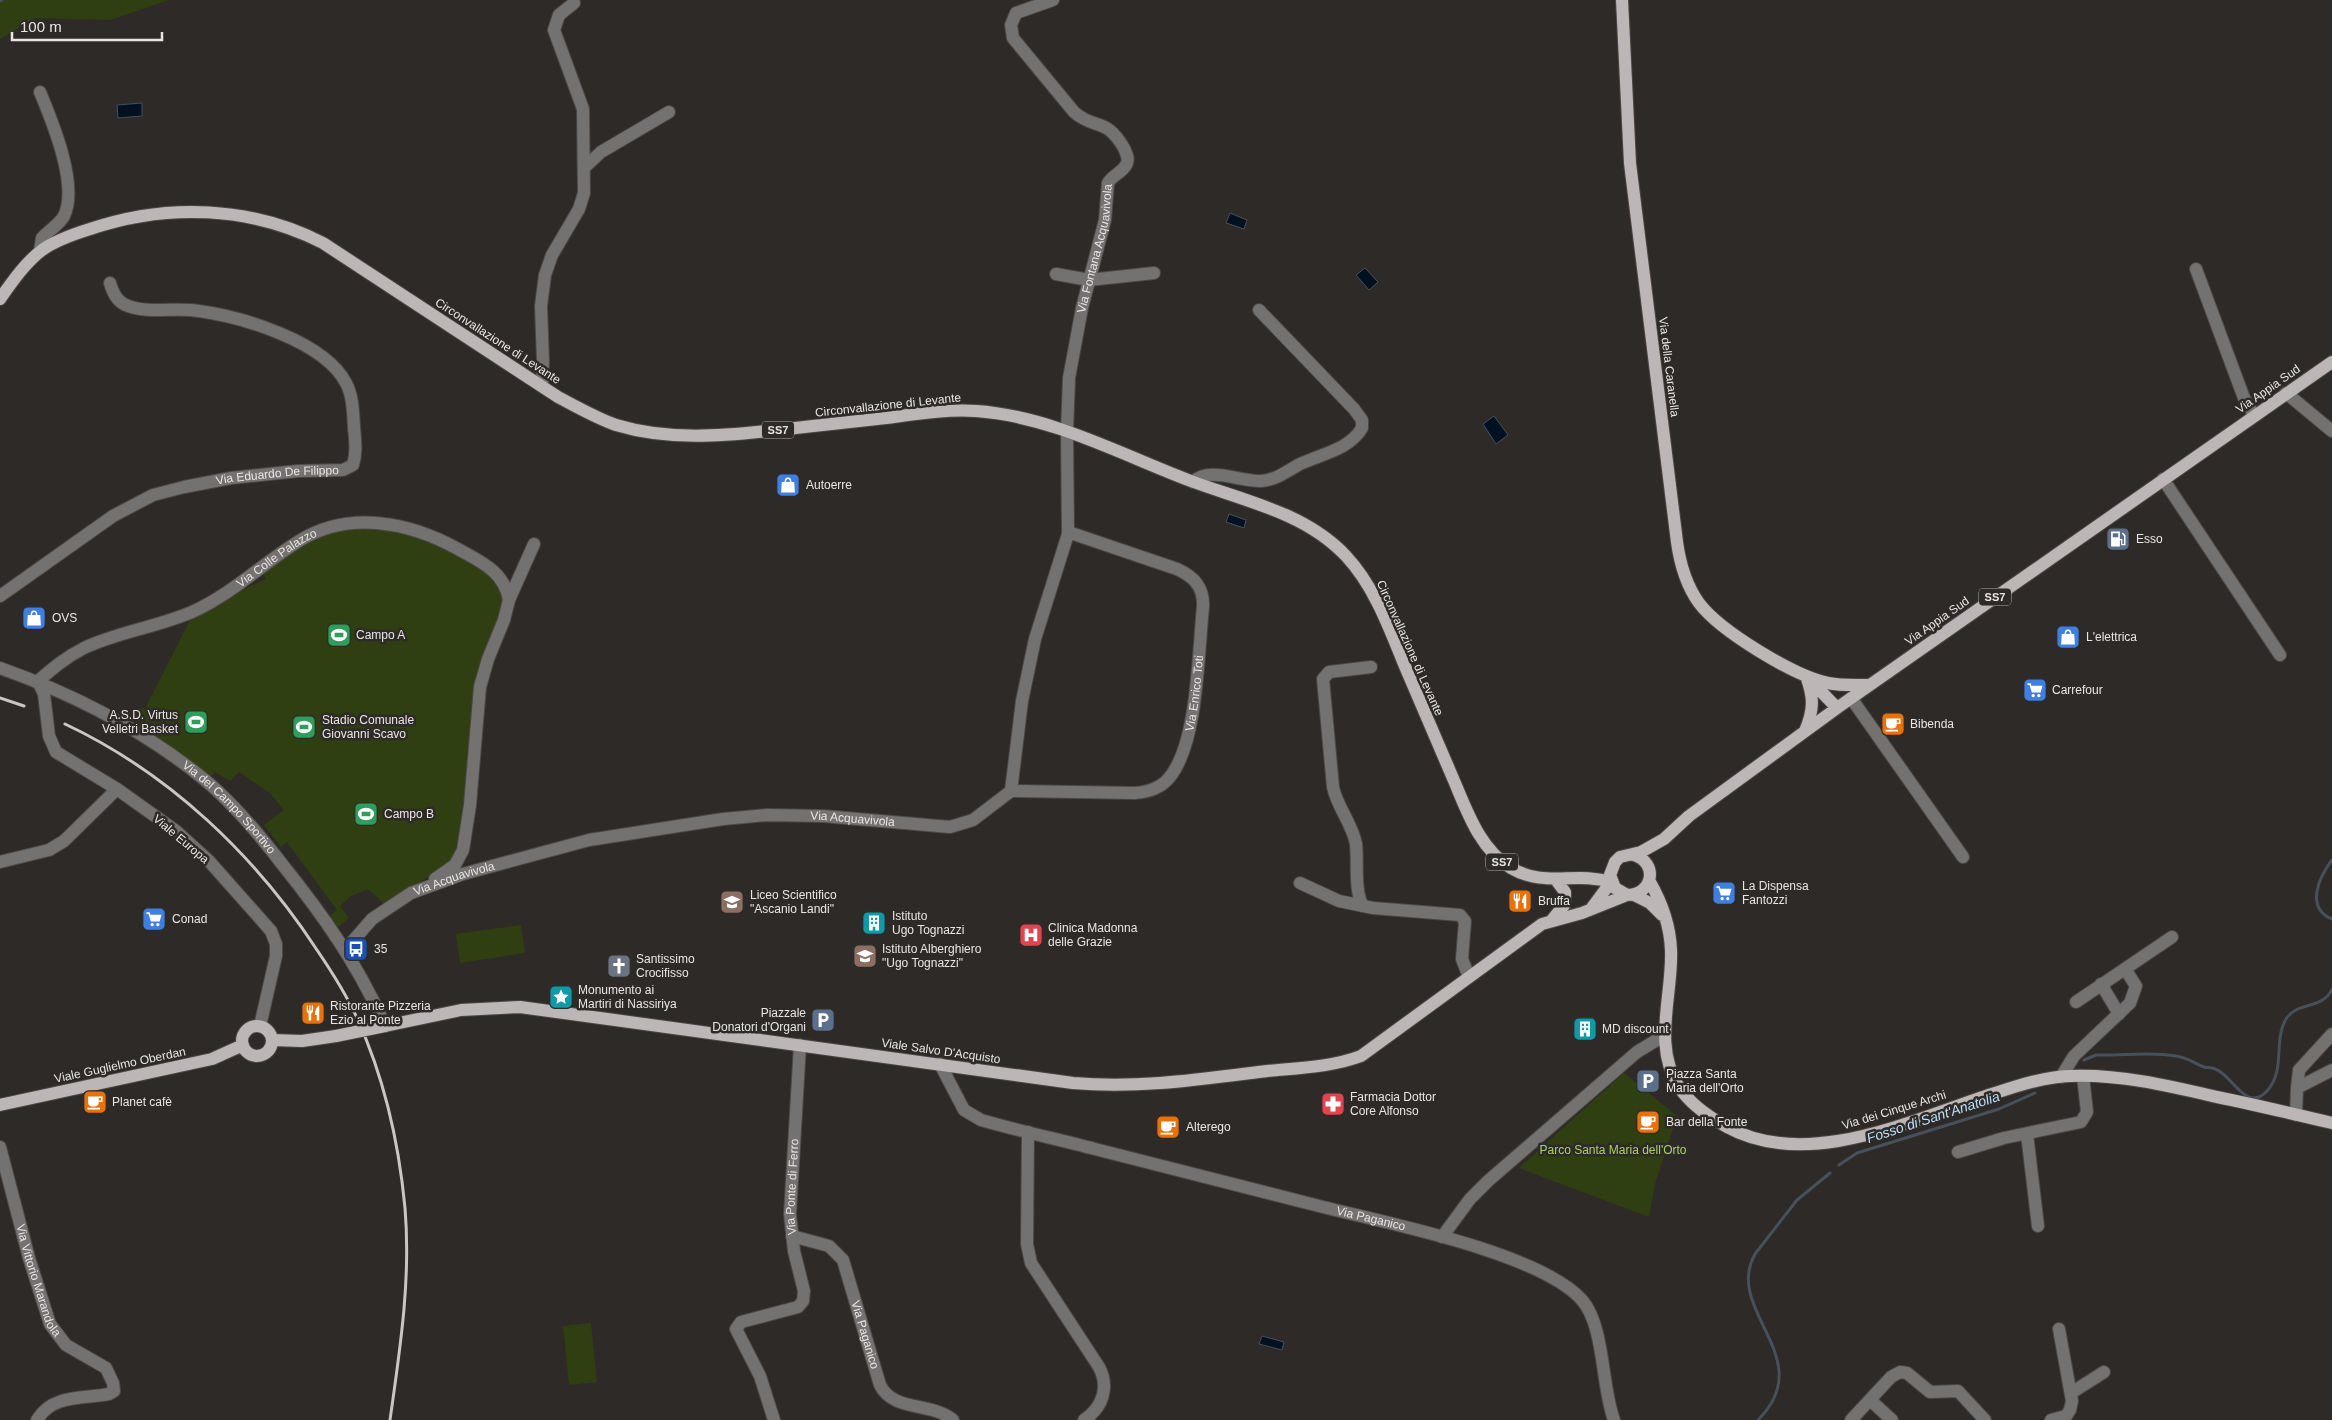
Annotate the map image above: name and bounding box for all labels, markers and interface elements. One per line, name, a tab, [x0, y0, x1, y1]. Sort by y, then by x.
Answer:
scale bar	[12, 10, 162, 42]
text: 100 m	[20, 18, 62, 35]
street label: Via Fontana Acquavivola	[1074, 183, 1115, 314]
street label: Circonvallazione di Levante	[433, 295, 564, 387]
street label: Via della Caranella	[1656, 316, 1682, 418]
street label: Via Appia Sud	[2233, 362, 2303, 416]
street label: Circonvallazione di Levante	[814, 390, 962, 420]
road number: SS7	[762, 422, 794, 438]
street label: Via Eduardo De Filippo	[215, 463, 339, 488]
shop icon: Autoerre	[775, 472, 801, 498]
place label: Autoerre	[806, 478, 852, 492]
street label: Via Colle Palazzo	[234, 526, 319, 590]
fuel station icon: Esso	[2105, 526, 2131, 552]
place label: Esso	[2136, 532, 2163, 546]
street label: Circonvallazione di Levante	[1374, 578, 1446, 718]
road number: SS7	[1979, 588, 2011, 606]
street label: Via Appia Sud	[1902, 594, 1972, 648]
shop icon: OVS	[21, 605, 47, 631]
place label: OVS	[52, 611, 77, 625]
sports icon: Campo A	[326, 622, 352, 648]
shop icon: L'elettrica	[2055, 624, 2081, 650]
place label: Campo A	[356, 628, 405, 642]
place label: L'elettrica	[2086, 630, 2137, 644]
street label: Via Enrico Toti	[1182, 655, 1206, 733]
supermarket icon: Carrefour	[2022, 677, 2048, 703]
place label: Carrefour	[2052, 683, 2103, 697]
place label: A.S.D. Virtus Velletri Basket	[102, 708, 179, 736]
sports icon: A.S.D. Virtus Velletri Basket	[183, 709, 209, 735]
cafe icon: Bibenda	[1880, 711, 1906, 737]
place label: Stadio Comunale Giovanni Scavo	[322, 713, 414, 741]
sports icon: Stadio Comunale Giovanni Scavo	[291, 714, 317, 740]
place label: Bibenda	[1910, 717, 1954, 731]
street label: Via del Campo Sportivo	[180, 758, 279, 857]
sports icon: Campo B	[353, 801, 379, 827]
place label: Campo B	[384, 807, 434, 821]
street label: Via Acquavivola	[810, 809, 896, 829]
street label: Viale Europa	[150, 812, 212, 867]
road number: SS7	[1486, 854, 1518, 870]
street label: Via Acquavivola	[412, 859, 496, 899]
place label: La Dispensa Fantozzi	[1742, 879, 1809, 907]
supermarket icon: La Dispensa Fantozzi	[1711, 880, 1737, 906]
place label: Liceo Scientifico "Ascanio Landi"	[750, 888, 837, 916]
restaurant icon: Bruffa	[1507, 888, 1533, 914]
school or university icon: Liceo Scientifico "Ascanio Landi"	[719, 889, 745, 915]
place label: Bruffa	[1538, 894, 1570, 908]
supermarket icon: Conad	[141, 906, 167, 932]
place label: Istituto Ugo Tognazzi	[892, 909, 965, 937]
building icon: Istituto Ugo Tognazzi	[861, 910, 887, 936]
place label: Conad	[172, 912, 207, 926]
place label: Clinica Madonna delle Grazie	[1048, 921, 1138, 949]
hospital icon: Clinica Madonna delle Grazie	[1018, 922, 1044, 948]
bus stop icon: 35	[343, 936, 369, 962]
place label: 35	[374, 942, 388, 956]
place label: Istituto Alberghiero "Ugo Tognazzi"	[882, 942, 982, 970]
school or university icon: Istituto Alberghiero "Ugo Tognazzi"	[852, 943, 878, 969]
place label: Santissimo Crocifisso	[636, 952, 695, 980]
church icon: Santissimo Crocifisso	[606, 953, 632, 979]
place label: Monumento ai Martiri di Nassiriya	[578, 983, 677, 1011]
place icon: Monumento ai Martiri di Nassiriya	[548, 984, 574, 1010]
place label: Ristorante Pizzeria Ezio al Ponte	[330, 999, 431, 1027]
restaurant icon: Ristorante Pizzeria Ezio al Ponte	[300, 1000, 326, 1026]
place label: Piazzale Donatori d'Organi	[712, 1006, 806, 1034]
parking icon: Piazzale Donatori d'Organi	[810, 1007, 836, 1033]
building icon: MD discount	[1572, 1016, 1598, 1042]
place label: MD discount	[1602, 1022, 1669, 1036]
street label: Viale Salvo D'Acquisto	[881, 1036, 1002, 1066]
street label: Viale Guglielmo Oberdan	[53, 1044, 187, 1086]
place label: Piazza Santa Maria dell'Orto	[1666, 1067, 1744, 1095]
parking icon: Piazza Santa Maria dell'Orto	[1635, 1068, 1661, 1094]
street label: Via dei Cinque Archi	[1840, 1088, 1948, 1132]
water label: Fosso di Sant'Anatolia	[1864, 1088, 2002, 1146]
cafe icon: Planet cafè	[82, 1089, 108, 1115]
place label: Farmacia Dottor Core Alfonso	[1350, 1090, 1436, 1118]
pharmacy icon: Farmacia Dottor Core Alfonso	[1320, 1091, 1346, 1117]
place label: Planet cafè	[112, 1095, 172, 1109]
cafe icon: Bar della Fonte	[1635, 1109, 1661, 1135]
cafe icon: Alterego	[1155, 1114, 1181, 1140]
place label: Bar della Fonte	[1666, 1115, 1748, 1129]
place label: Alterego	[1186, 1120, 1231, 1134]
street label: Via Ponte di Ferro	[783, 1138, 801, 1236]
park label: Parco Santa Maria dell'Orto	[1539, 1143, 1687, 1157]
street label: Via Paganico	[1335, 1204, 1407, 1234]
street label: Via Vittorio Marandola	[13, 1223, 64, 1340]
street label: Via Paganico	[848, 1299, 882, 1371]

